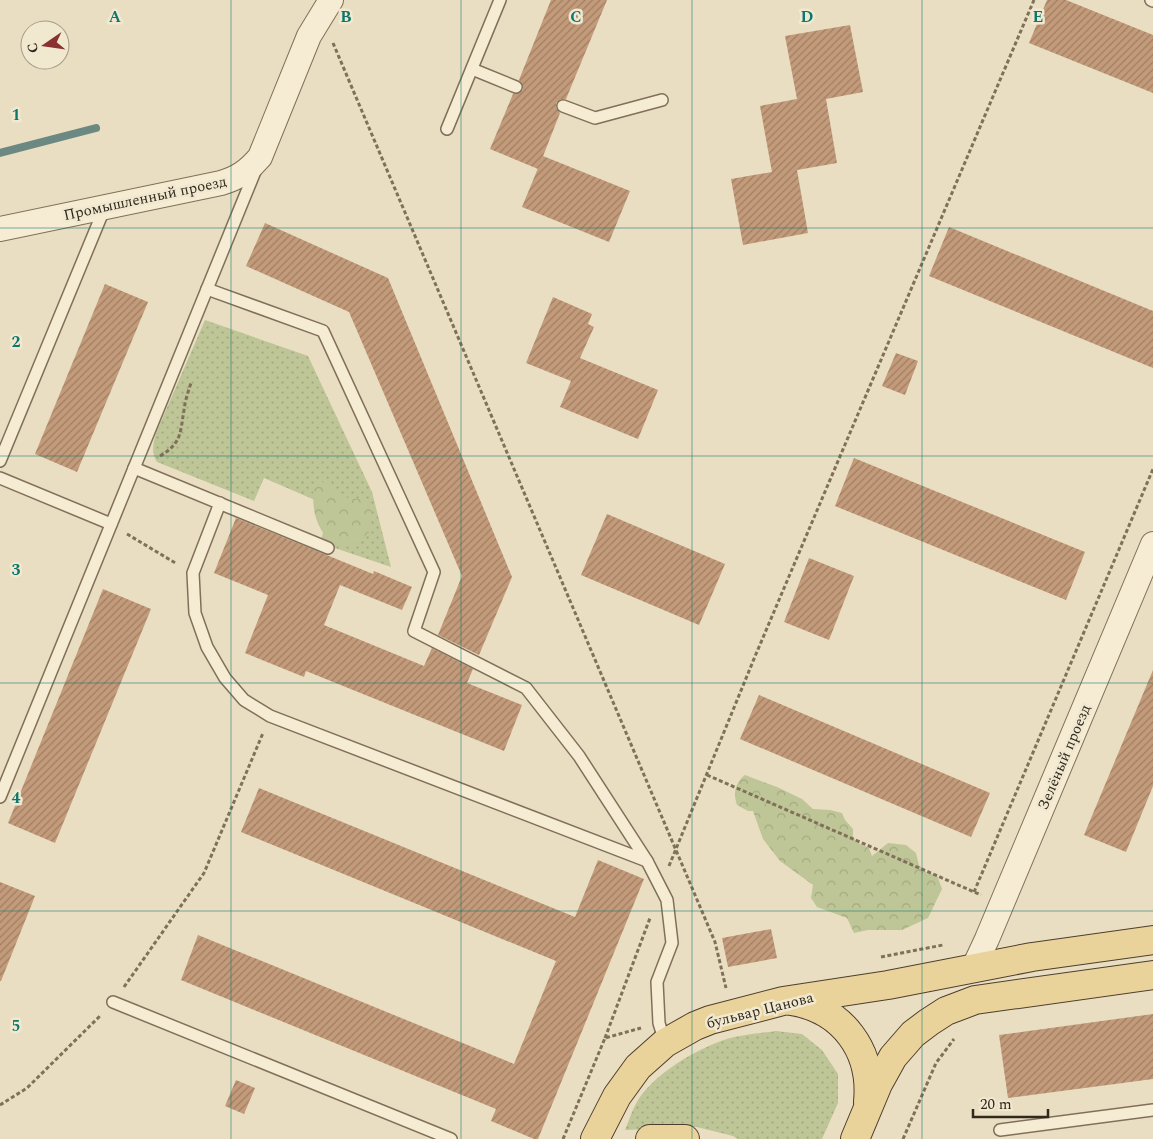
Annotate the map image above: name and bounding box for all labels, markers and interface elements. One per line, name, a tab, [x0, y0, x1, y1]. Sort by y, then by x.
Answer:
text: A	[109, 5, 122, 29]
text: B	[340, 5, 352, 29]
text: C	[570, 5, 582, 29]
text: D	[801, 5, 814, 29]
text: E	[1033, 5, 1043, 29]
north arrow	[20, 20, 70, 70]
text: С	[21, 41, 44, 55]
text: 1	[12, 103, 20, 127]
street label: Промышленный проезд	[61, 170, 229, 227]
text: 2	[12, 330, 21, 354]
text: 3	[12, 558, 21, 582]
street label: Зелёный проезд	[1032, 701, 1097, 814]
text: 4	[12, 786, 21, 810]
street label: бульвар Цанова	[704, 986, 817, 1035]
text: 5	[12, 1014, 20, 1038]
scale bar	[973, 1086, 1048, 1118]
text: 20 m	[980, 1093, 1012, 1116]

